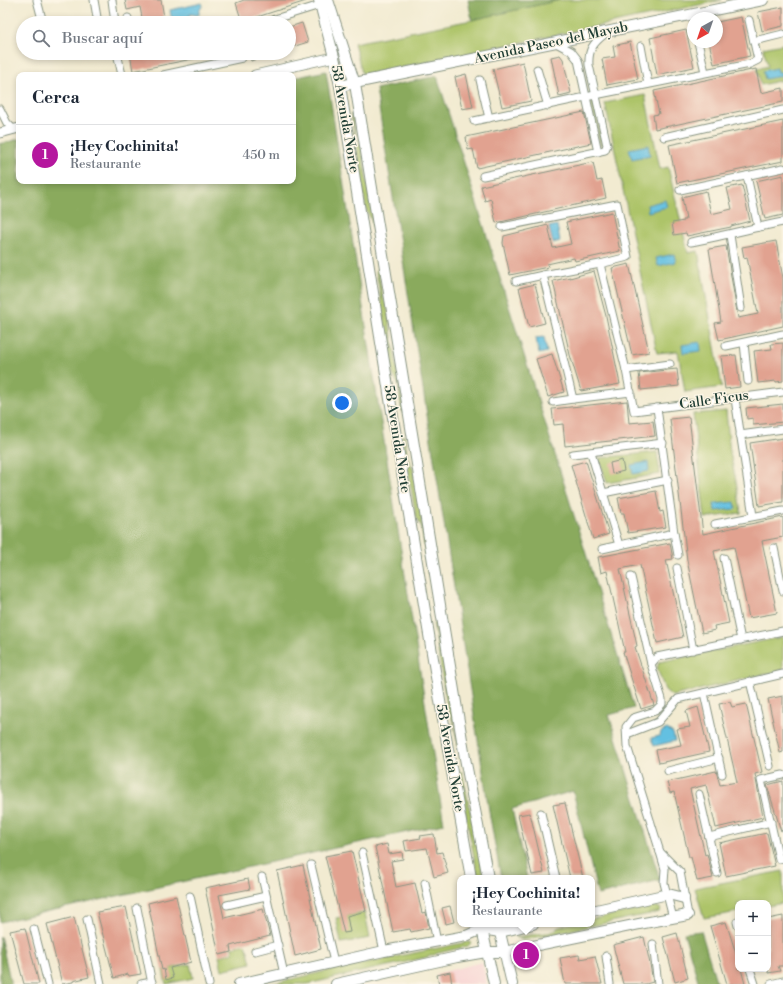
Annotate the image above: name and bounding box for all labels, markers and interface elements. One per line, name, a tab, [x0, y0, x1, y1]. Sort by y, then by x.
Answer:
north arrow	[687, 12, 723, 48]
search box	[16, 16, 296, 60]
street label: Avenida Paseo del Mayab	[471, 18, 630, 68]
icon: search	[30, 27, 52, 49]
text: Buscar aquí	[62, 29, 143, 48]
street label: 58 Avenida Norte	[327, 64, 363, 174]
text: Cerca	[32, 87, 80, 109]
text: ¡Hey Cochinita!	[70, 137, 179, 156]
text: 1	[42, 147, 48, 163]
text: 450 m	[242, 147, 280, 163]
text: Restaurante	[70, 156, 141, 172]
street label: 58 Avenida Norte	[380, 384, 414, 494]
street label: Calle Ficus	[678, 386, 750, 414]
your location	[332, 393, 352, 413]
street label: 58 Avenida Norte	[432, 703, 468, 813]
popup	[457, 875, 595, 927]
text: ¡Hey Cochinita!	[472, 884, 580, 903]
map controls	[735, 900, 771, 972]
button: +	[735, 900, 771, 936]
text: Restaurante	[472, 903, 543, 919]
button: −	[735, 936, 771, 972]
pin: 1	[513, 940, 539, 970]

